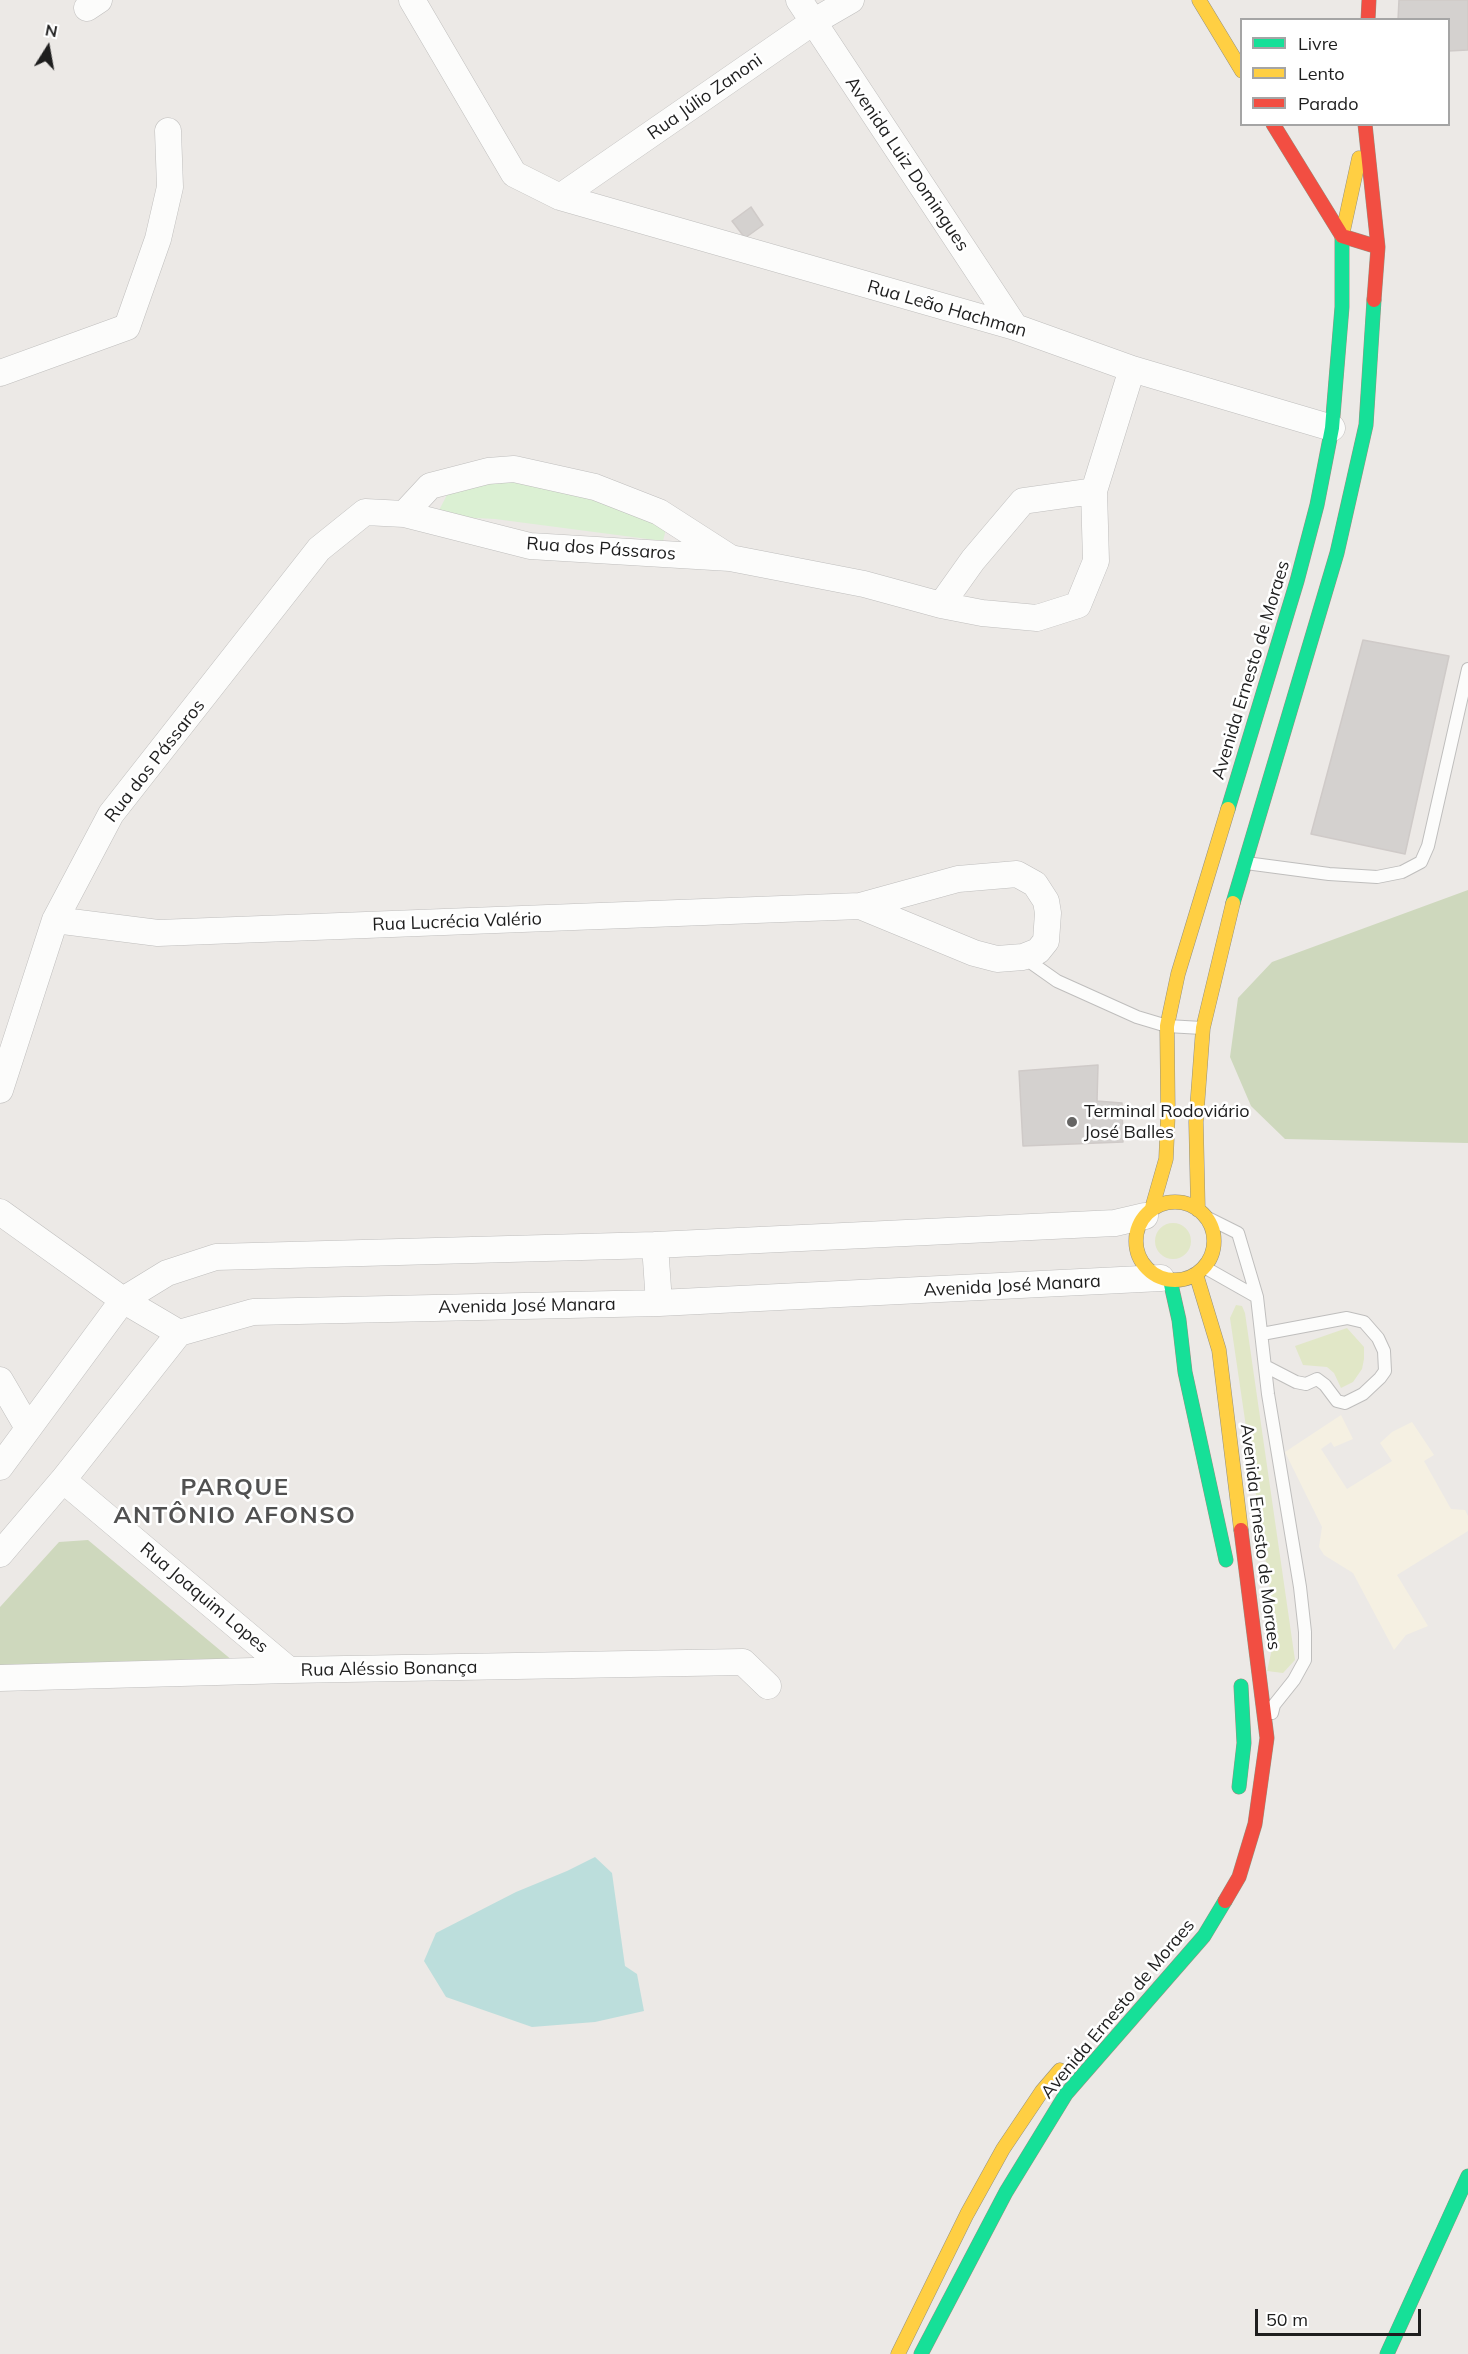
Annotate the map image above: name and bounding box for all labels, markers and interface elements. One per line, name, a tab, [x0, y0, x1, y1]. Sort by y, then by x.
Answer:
north arrow	[18, 18, 78, 78]
legend	[1240, 18, 1450, 126]
text: N	[44, 19, 59, 41]
text: Livre	[1298, 32, 1338, 55]
street label: Rua Júlio Zanoni	[643, 49, 767, 145]
text: Lento	[1298, 62, 1345, 85]
street label: Avenida Luiz Domingues	[841, 73, 973, 255]
text: Parado	[1298, 92, 1358, 115]
street label: Rua Leão Hachman	[865, 276, 1029, 342]
street label: Rua dos Pássaros	[526, 533, 676, 565]
street label: Avenida Ernesto de Moraes	[1207, 558, 1295, 782]
street label: Rua dos Pássaros	[100, 695, 210, 827]
street label: Rua Lucrécia Valério	[372, 908, 542, 936]
place label: Terminal Rodoviário José Balles	[1084, 1101, 1249, 1144]
marker: Terminal Rodoviário José Balles	[1065, 1115, 1079, 1129]
street label: Avenida José Manara	[923, 1271, 1101, 1301]
street label: Avenida José Manara	[438, 1294, 616, 1318]
street label: Avenida Ernesto de Moraes	[1235, 1423, 1285, 1651]
district label: PARQUE ANTÔNIO AFONSO	[113, 1474, 357, 1530]
street label: Rua Joaquim Lopes	[135, 1538, 273, 1658]
street label: Rua Aléssio Bonança	[300, 1657, 478, 1681]
street label: Avenida Ernesto de Moraes	[1037, 1915, 1199, 2103]
scale bar	[1258, 2297, 1424, 2335]
text: 50 m	[1266, 2308, 1308, 2331]

